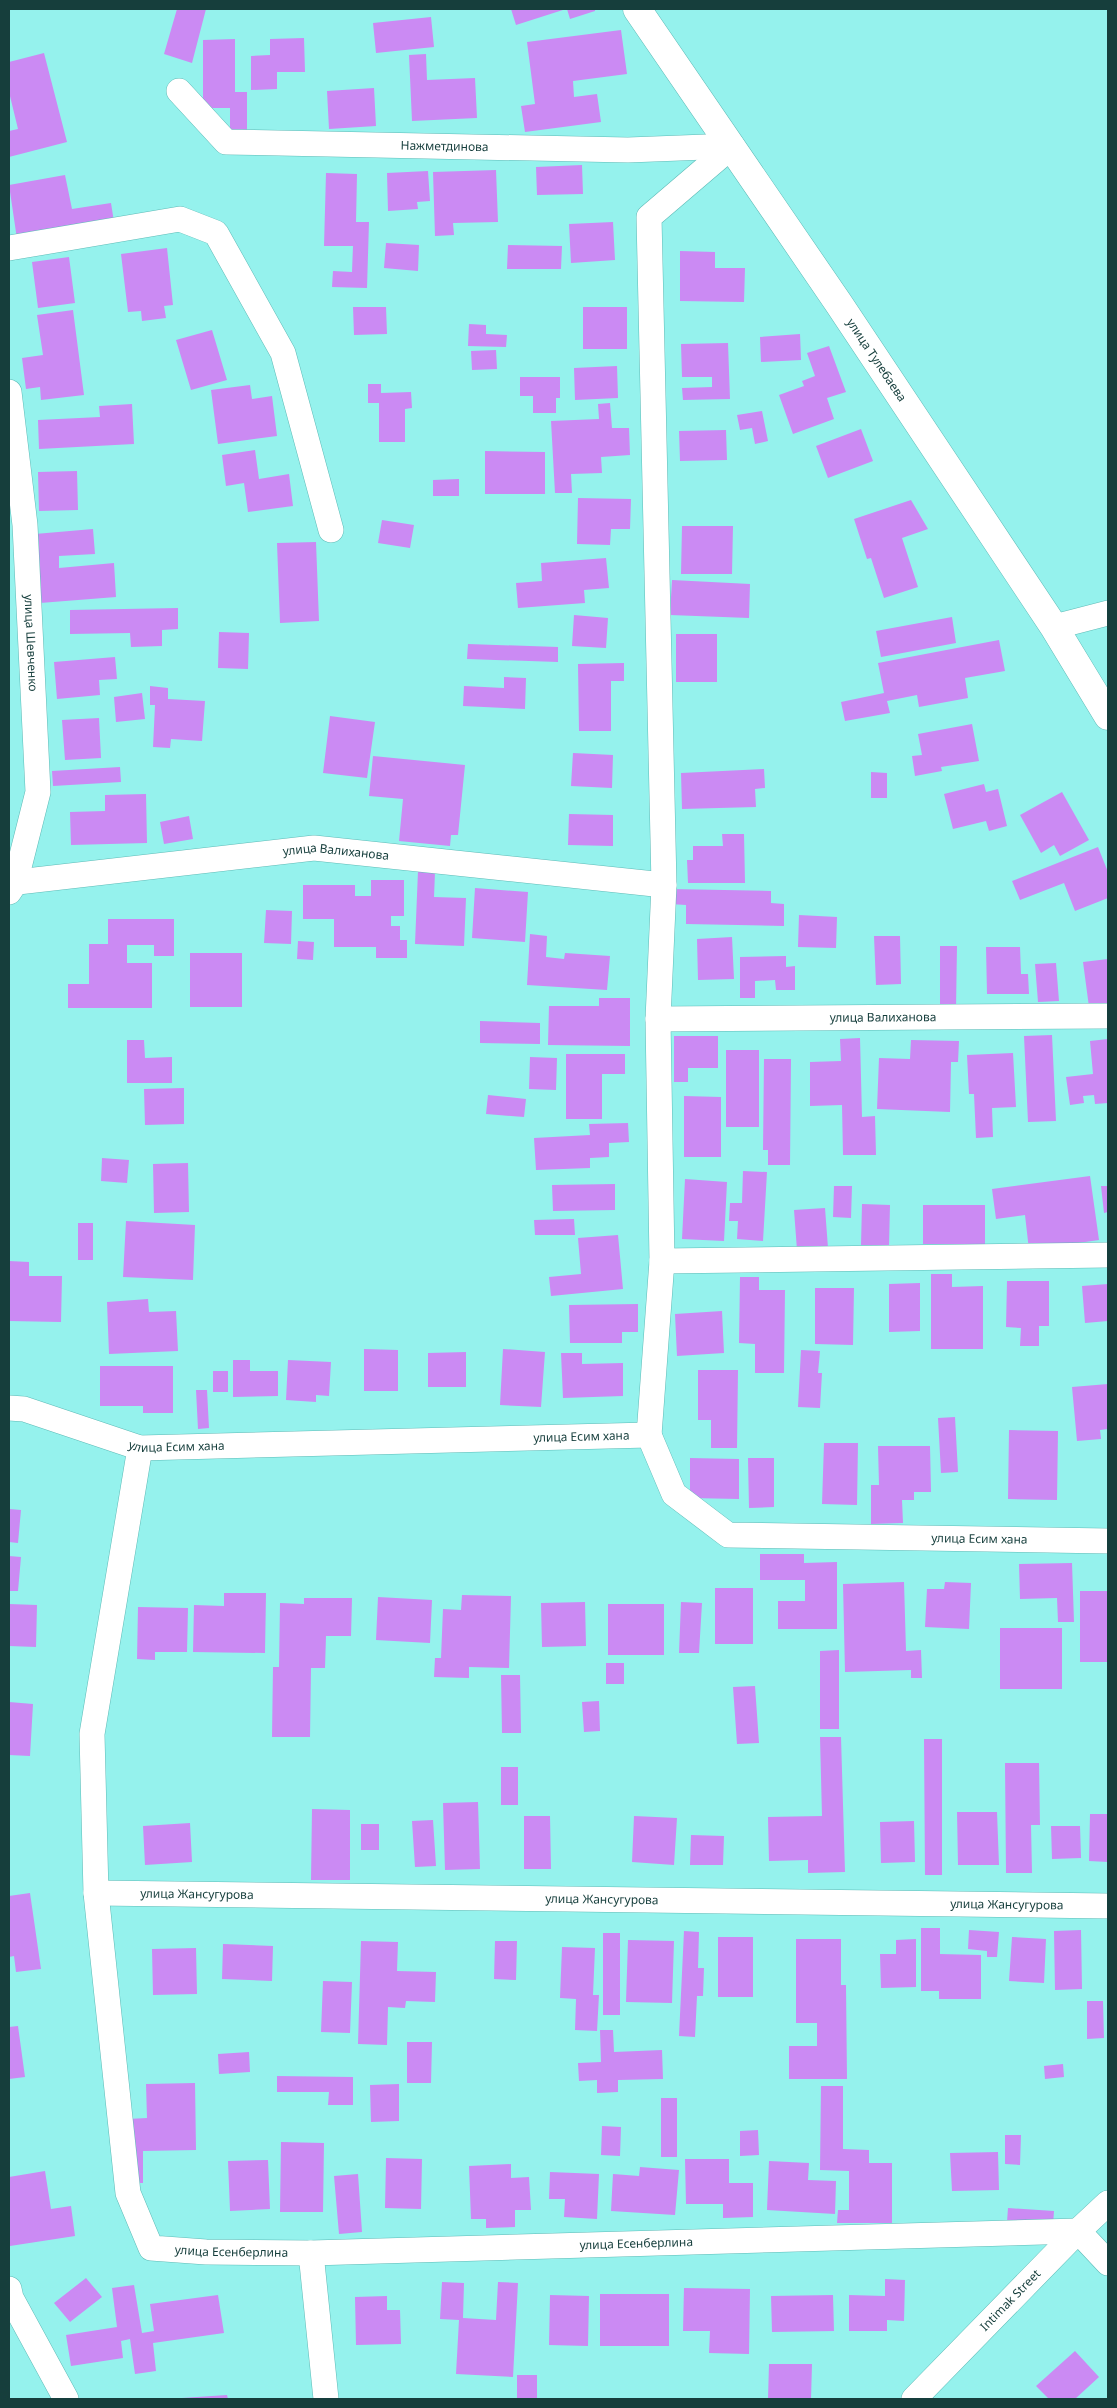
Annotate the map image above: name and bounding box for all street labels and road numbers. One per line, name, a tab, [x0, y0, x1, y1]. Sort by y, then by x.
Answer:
street label: Нажметдинова	[400, 136, 489, 155]
street label: улица Тулебаева	[843, 315, 911, 405]
street label: улица Шевченко	[20, 594, 42, 692]
street label: улица Валиханова	[282, 839, 390, 864]
street label: улица Валиханова	[830, 1008, 936, 1026]
street label: улица Есим хана	[533, 1426, 630, 1446]
street label: улица Есим хана	[127, 1436, 225, 1456]
street label: улица Есим хана	[931, 1529, 1028, 1548]
street label: улица Жансугурова	[140, 1885, 254, 1903]
street label: улица Жансугурова	[545, 1890, 659, 1908]
street label: улица Жансугурова	[950, 1895, 1064, 1913]
street label: улица Есенберлина	[579, 2233, 693, 2253]
street label: улица Есенберлина	[174, 2241, 288, 2261]
street label: Intimak Street	[976, 2265, 1045, 2334]

